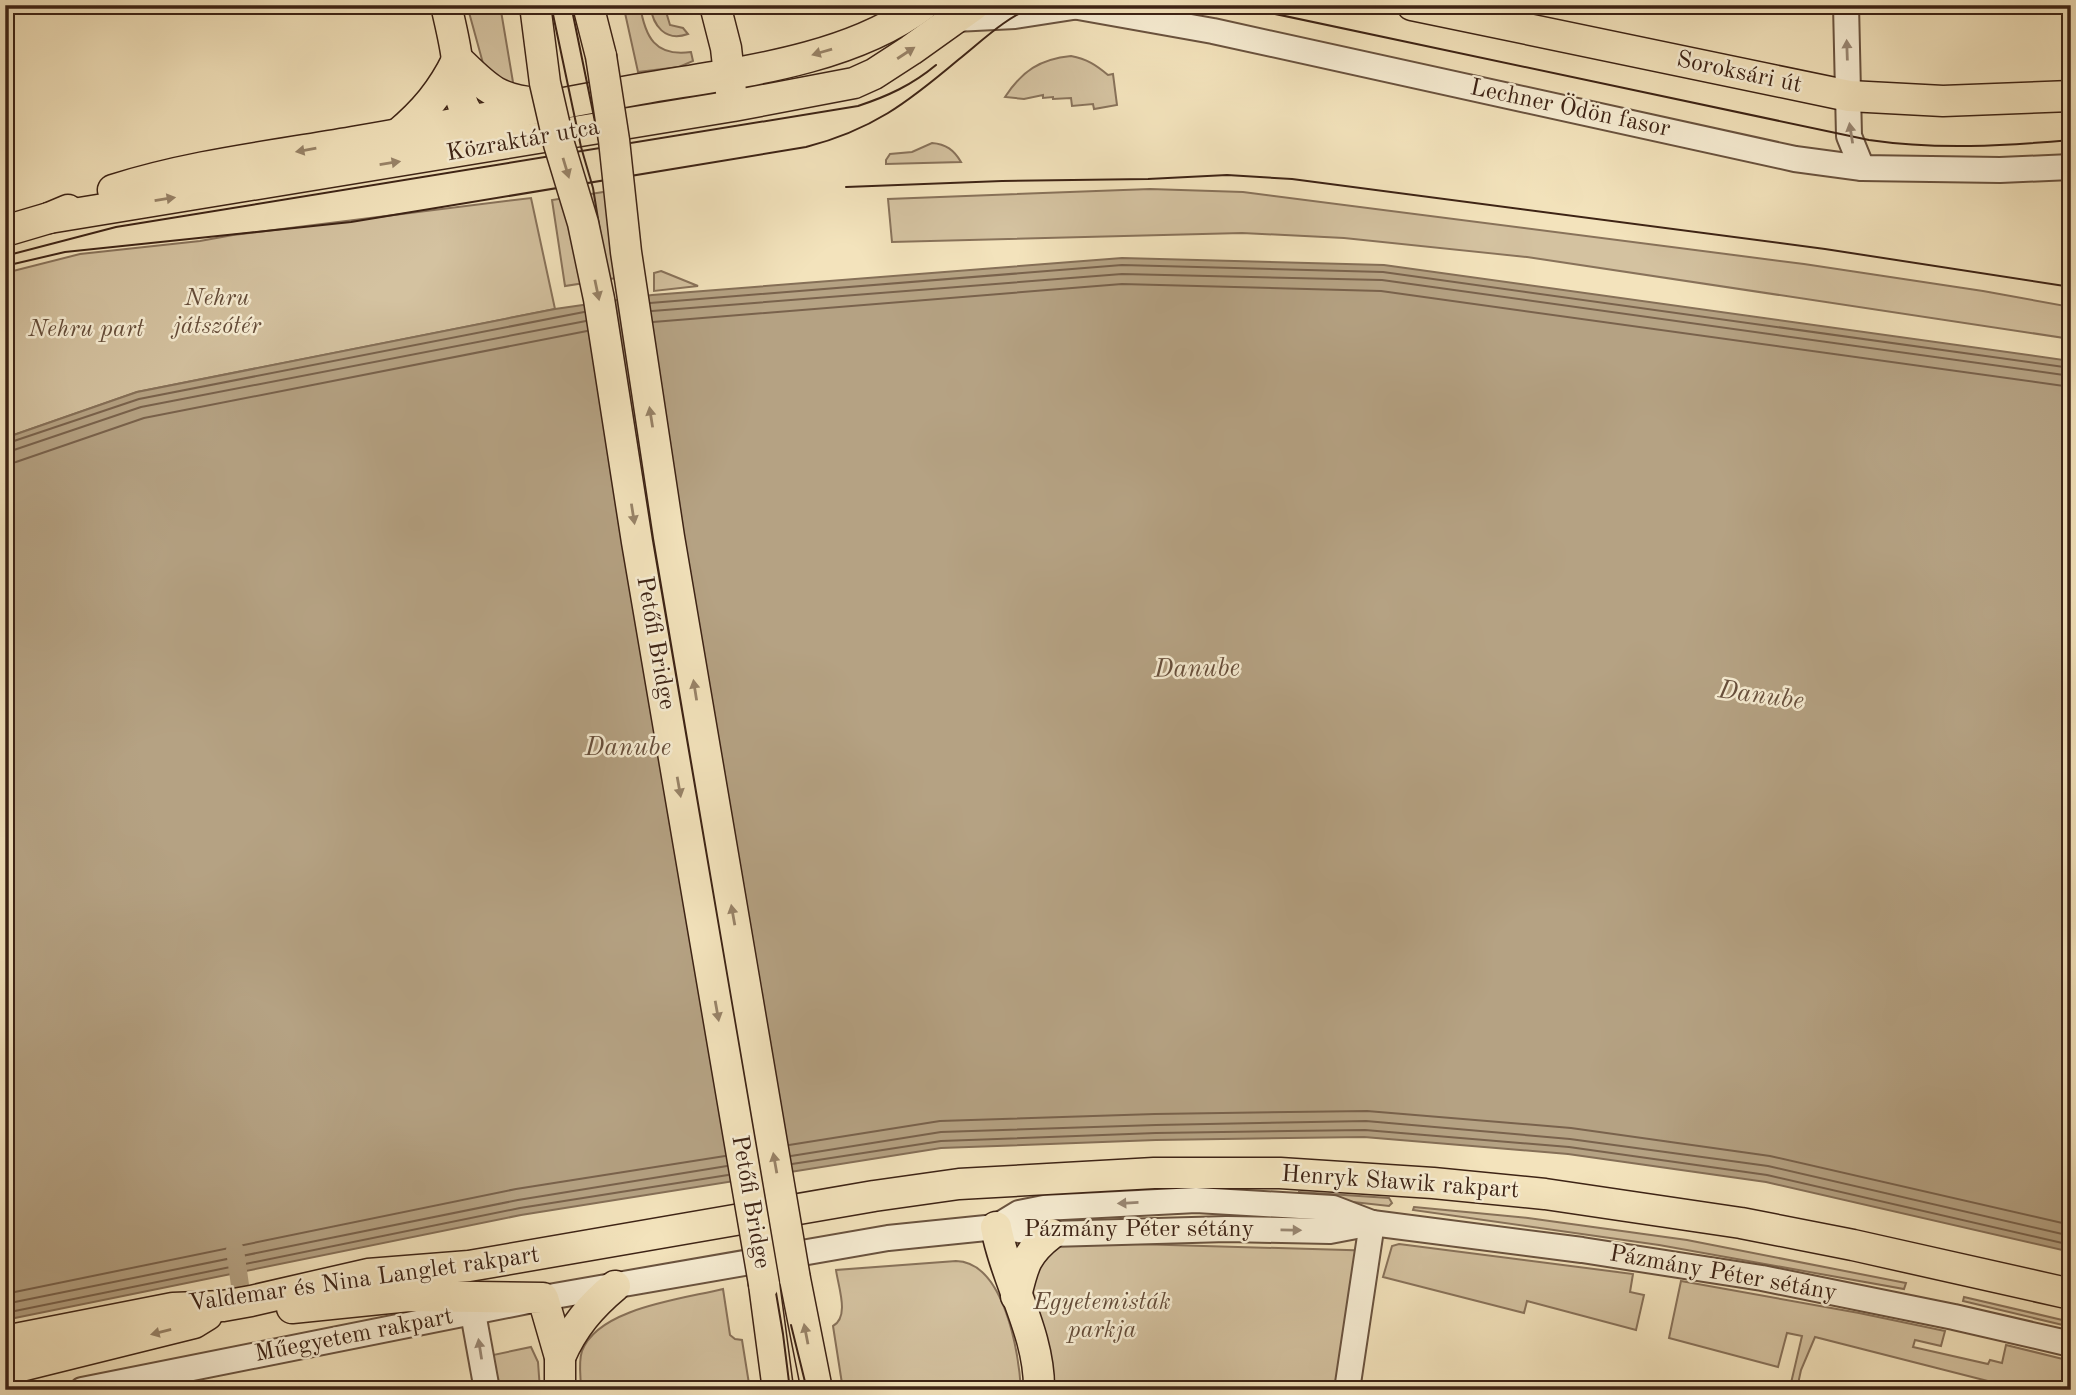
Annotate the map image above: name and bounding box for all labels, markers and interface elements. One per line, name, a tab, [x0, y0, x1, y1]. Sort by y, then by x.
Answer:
one-way arrow	[1842, 39, 1853, 61]
one-way arrow	[896, 47, 915, 60]
one-way arrow	[811, 48, 832, 58]
street label: Soroksári út	[1674, 48, 1804, 98]
street label: Lechner Ödön fasor	[1468, 72, 1673, 142]
street label: Közraktár utca	[445, 116, 602, 166]
one-way arrow	[1845, 121, 1856, 143]
one-way arrow	[295, 145, 317, 156]
one-way arrow	[379, 157, 401, 168]
one-way arrow	[562, 158, 572, 179]
one-way arrow	[154, 193, 176, 204]
one-way arrow	[591, 279, 602, 301]
park label: Nehru játszótér	[170, 287, 262, 339]
park label: Nehru part	[27, 318, 144, 342]
one-way arrow	[645, 406, 656, 428]
one-way arrow	[628, 503, 639, 525]
street label: Petőfi Bridge	[631, 574, 679, 712]
water label: Danube	[1153, 655, 1240, 683]
water label: Danube	[1715, 677, 1806, 715]
one-way arrow	[689, 679, 700, 701]
water label: Danube	[584, 735, 671, 761]
one-way arrow	[674, 776, 685, 798]
one-way arrow	[727, 904, 738, 926]
one-way arrow	[712, 1000, 723, 1022]
street label: Petőfi Bridge	[726, 1133, 774, 1271]
one-way arrow	[769, 1152, 780, 1174]
street label: Henryk Sławik rakpart	[1280, 1163, 1520, 1203]
one-way arrow	[1117, 1198, 1139, 1209]
street label: Pázmány Péter sétány	[1024, 1218, 1255, 1242]
one-way arrow	[1280, 1224, 1302, 1236]
street label: Pázmány Péter sétány	[1607, 1242, 1839, 1306]
street label: Valdemar és Nina Langlet rakpart	[187, 1243, 541, 1317]
park label: Egyetemisták parkja	[1032, 1291, 1171, 1343]
street label: Műegyetem rakpart	[253, 1305, 455, 1367]
one-way arrow	[800, 1323, 811, 1345]
one-way arrow	[150, 1327, 172, 1338]
one-way arrow	[474, 1338, 485, 1360]

